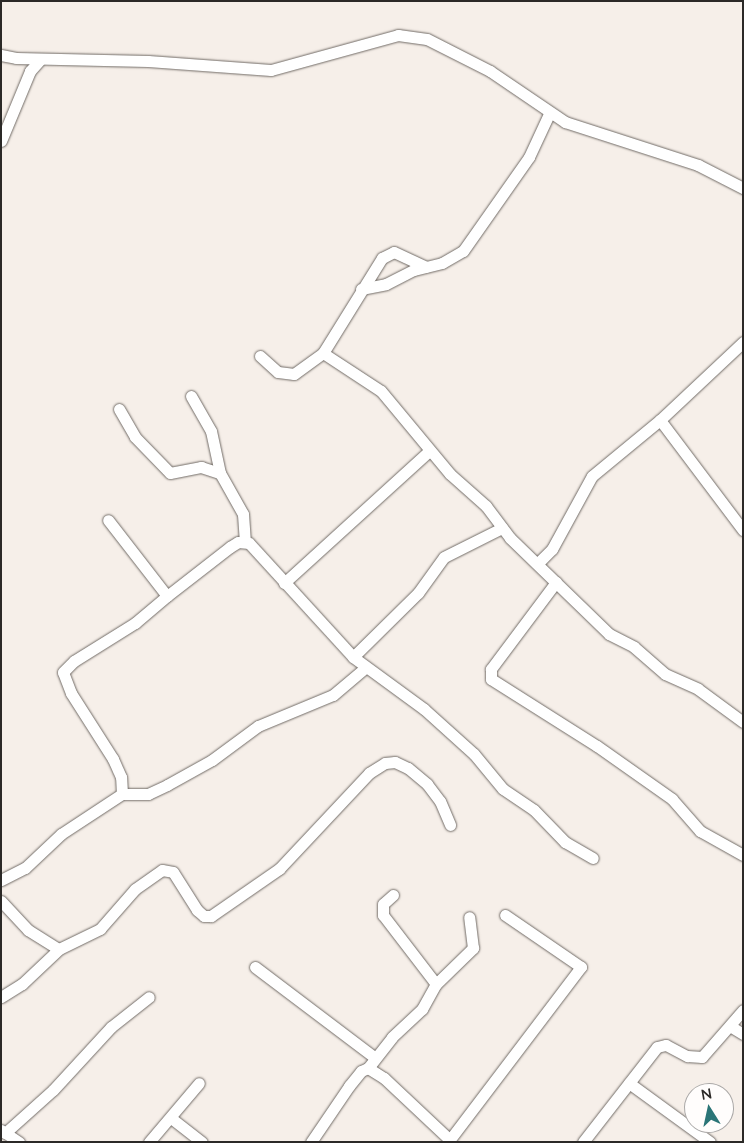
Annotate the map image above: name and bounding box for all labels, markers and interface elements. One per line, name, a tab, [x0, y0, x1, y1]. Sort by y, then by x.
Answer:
north arrow	[684, 1083, 734, 1133]
text: N	[700, 1084, 713, 1103]

